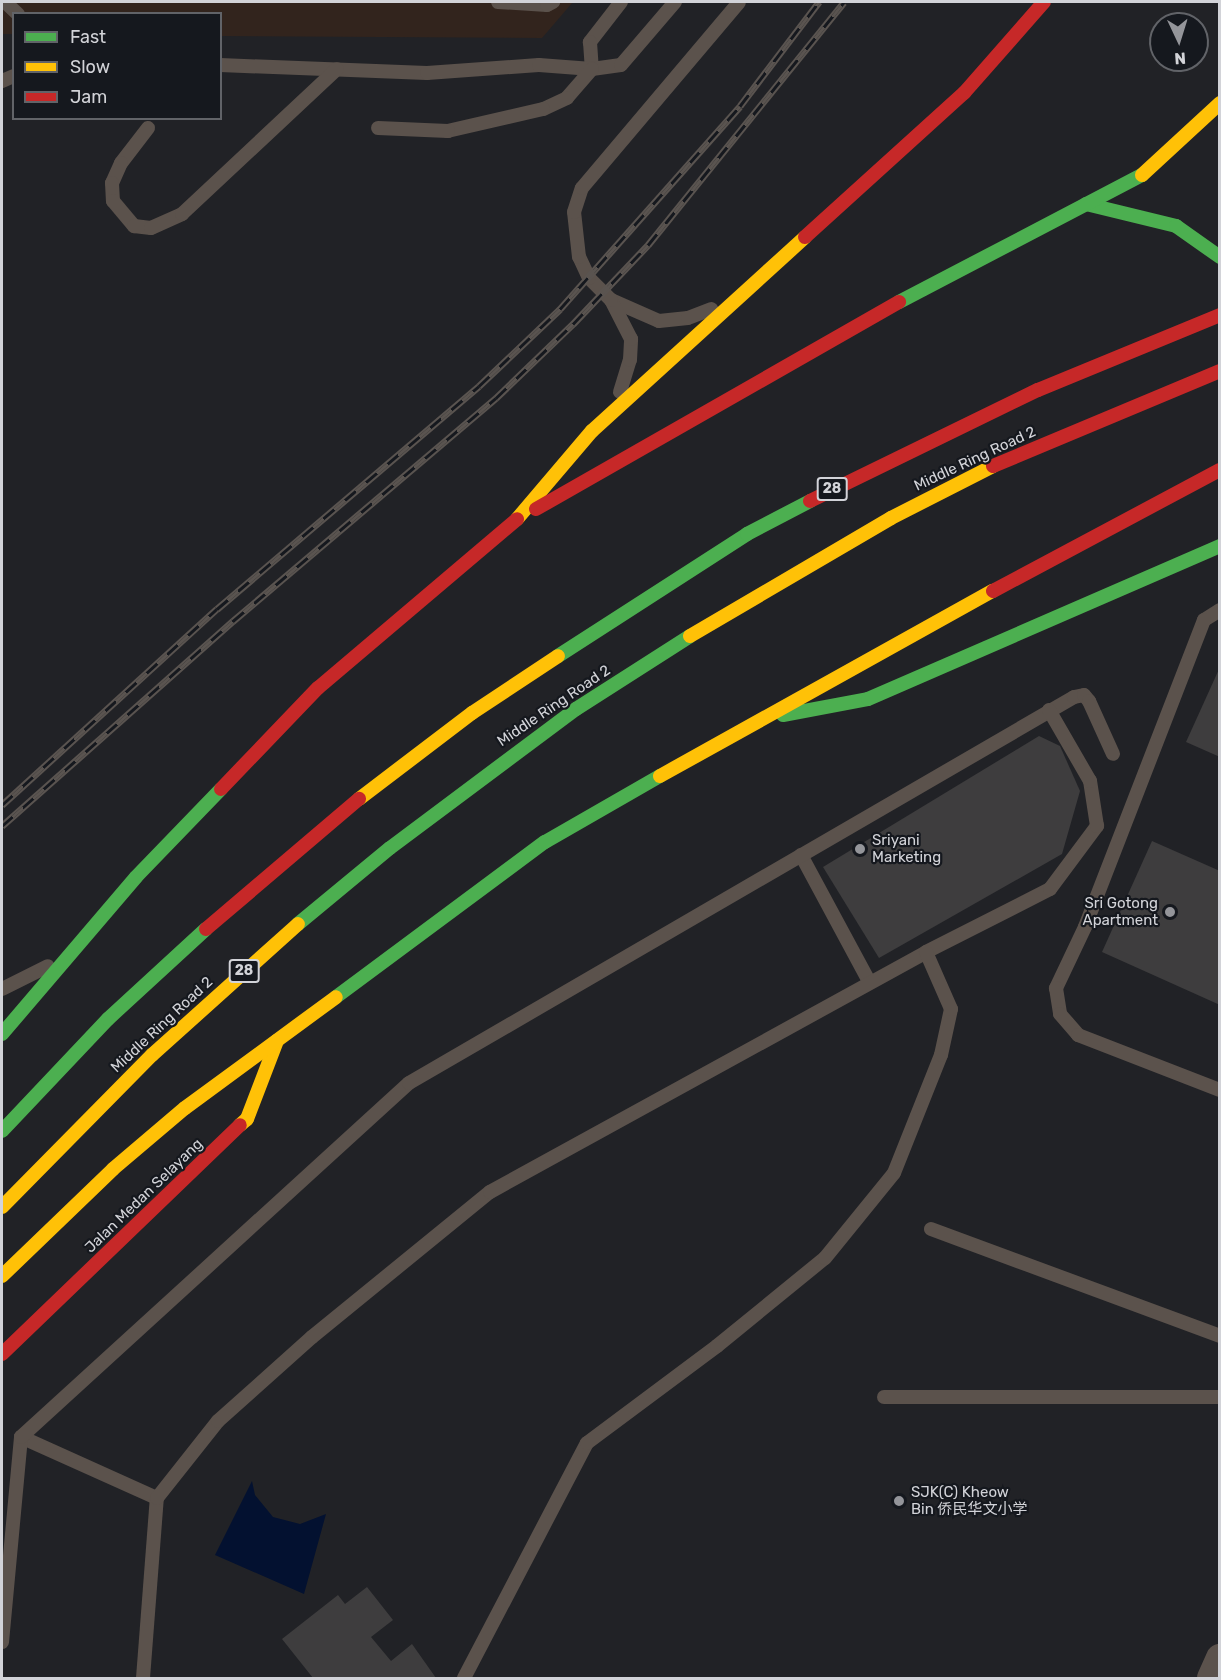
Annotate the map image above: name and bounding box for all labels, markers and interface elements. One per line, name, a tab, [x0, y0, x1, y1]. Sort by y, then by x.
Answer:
legend	[12, 12, 222, 120]
north arrow	[1149, 12, 1209, 72]
text: Fast	[70, 26, 106, 48]
text: N	[1174, 49, 1187, 68]
text: Slow	[70, 56, 110, 78]
text: Jam	[70, 86, 107, 108]
street label: Middle Ring Road 2	[911, 423, 1039, 495]
road number: 28	[816, 478, 848, 500]
street label: Middle Ring Road 2	[494, 662, 614, 750]
place label: Sriyani Marketing	[872, 831, 941, 866]
marker: Sriyani Marketing	[853, 842, 867, 856]
place label: Sri Gotong Apartment	[1083, 894, 1158, 929]
marker: Sri Gotong Apartment	[1163, 905, 1177, 919]
road number: 28	[228, 960, 260, 982]
street label: Middle Ring Road 2	[107, 973, 217, 1077]
street label: Jalan Medan Selayang	[81, 1135, 207, 1257]
place label: SJK(C) Kheow Bin 侨民华文小学	[911, 1483, 1027, 1518]
marker: SJK(C) Kheow Bin 侨民华文小学	[892, 1494, 906, 1508]

